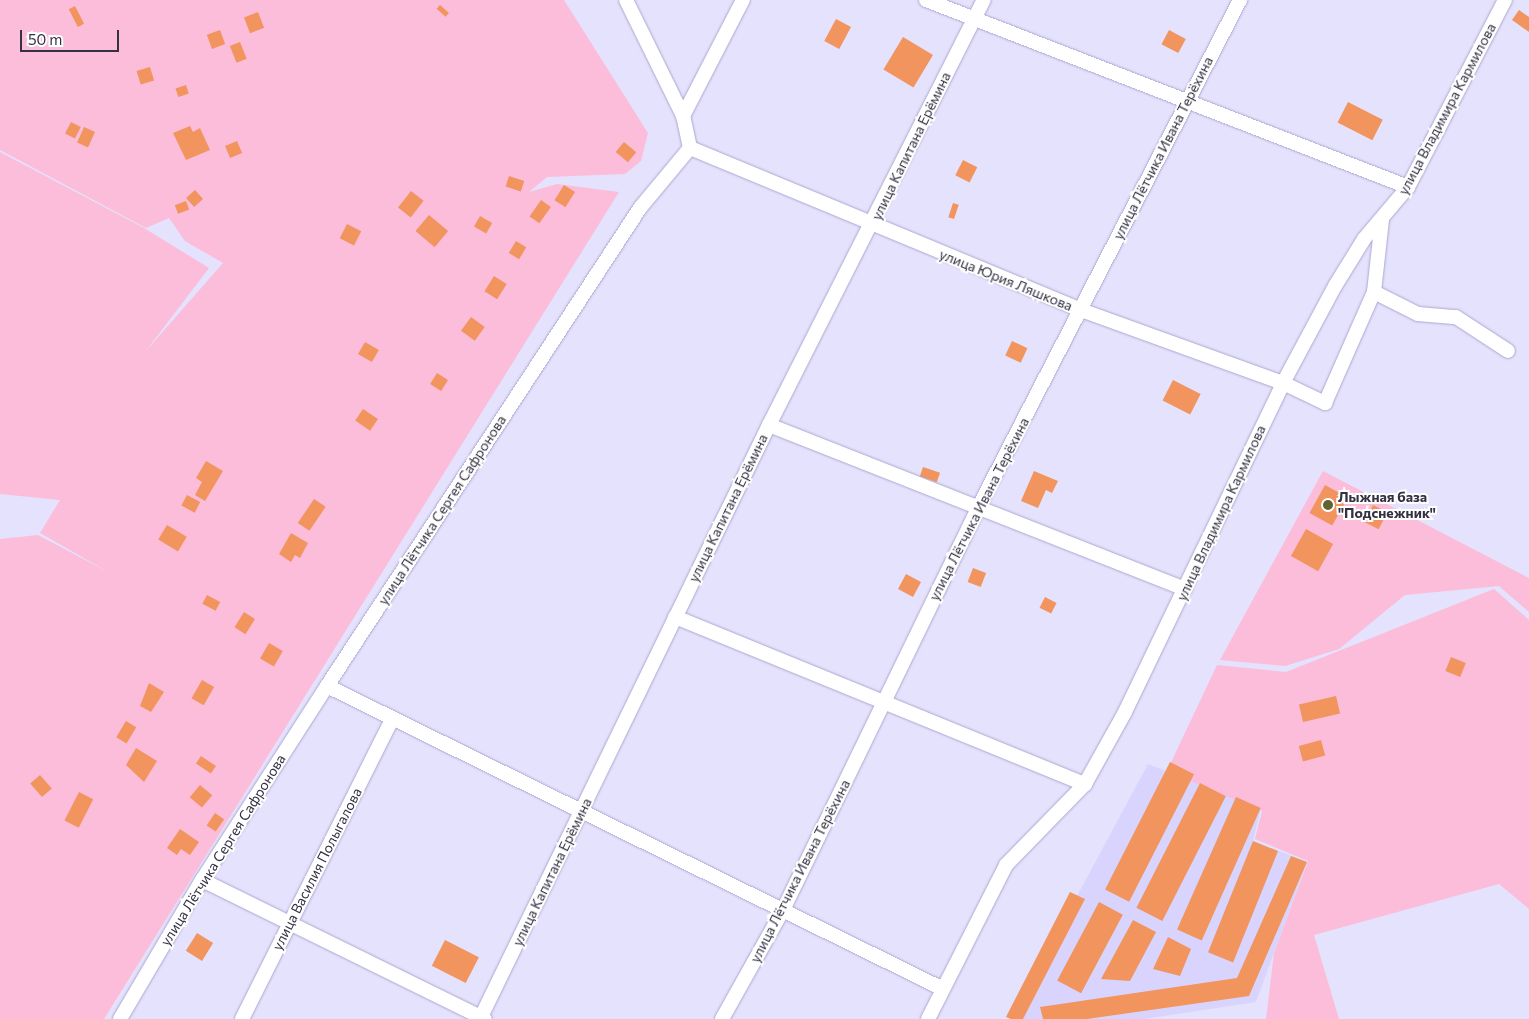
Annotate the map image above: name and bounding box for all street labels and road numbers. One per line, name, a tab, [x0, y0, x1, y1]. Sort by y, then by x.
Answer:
street label: улица Владимира Кармилова	[1395, 20, 1499, 198]
street label: улица Лётчика Ивана Терёхина	[1109, 54, 1217, 242]
street label: улица Капитана Ерёмина	[868, 69, 954, 223]
street label: улица Юрия Ляшкова	[937, 246, 1075, 314]
street label: улица Лётчика Сергея Сафронова	[374, 412, 510, 608]
street label: улица Лётчика Ивана Терёхина	[925, 415, 1033, 603]
street label: улица Владимира Кармилова	[1173, 423, 1269, 603]
street label: улица Капитана Ерёмина	[685, 431, 771, 585]
street label: улица Лётчика Сергея Сафронова	[157, 751, 289, 949]
street label: улица Лётчика Ивана Терёхина	[746, 777, 854, 965]
street label: улица Василия Полыгалова	[269, 785, 365, 953]
street label: улица Капитана Ерёмина	[509, 795, 595, 949]

